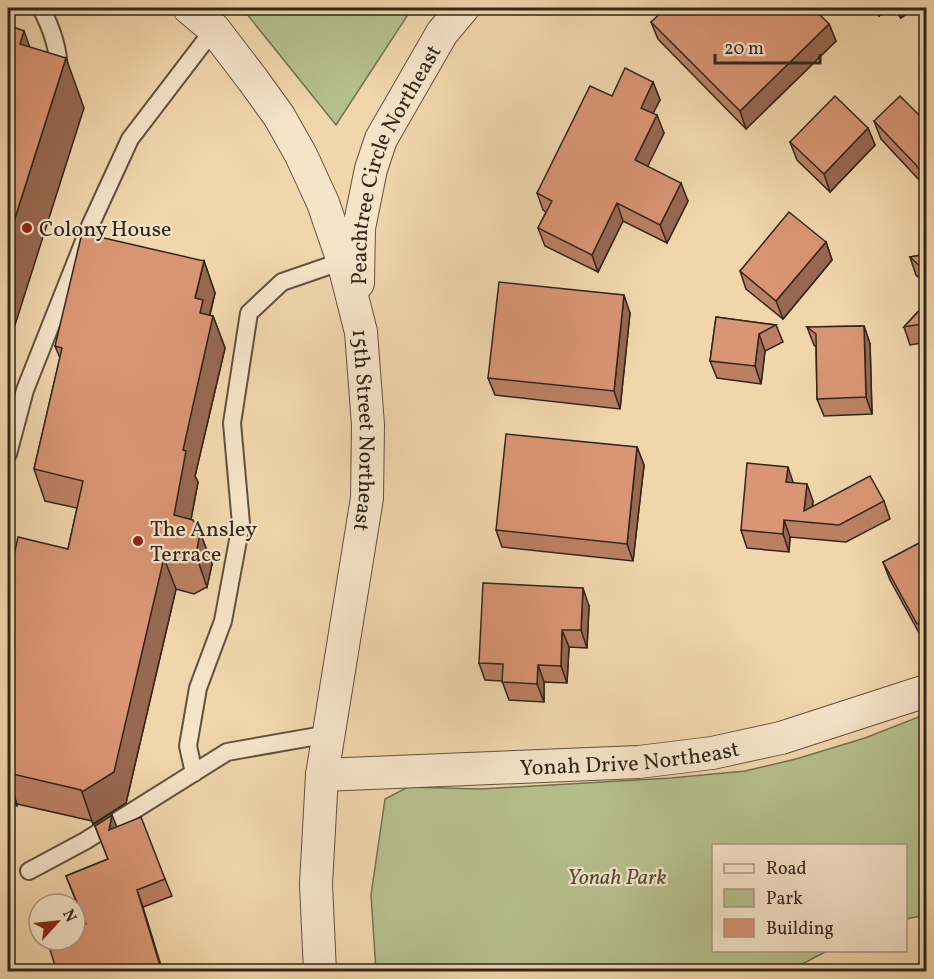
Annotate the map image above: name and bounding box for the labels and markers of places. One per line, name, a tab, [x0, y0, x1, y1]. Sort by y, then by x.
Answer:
place label: Colony House	[39, 215, 172, 246]
marker: Colony House	[20, 221, 34, 235]
place label: The Ansley Terrace	[150, 515, 257, 571]
marker: The Ansley Terrace	[131, 534, 145, 548]

